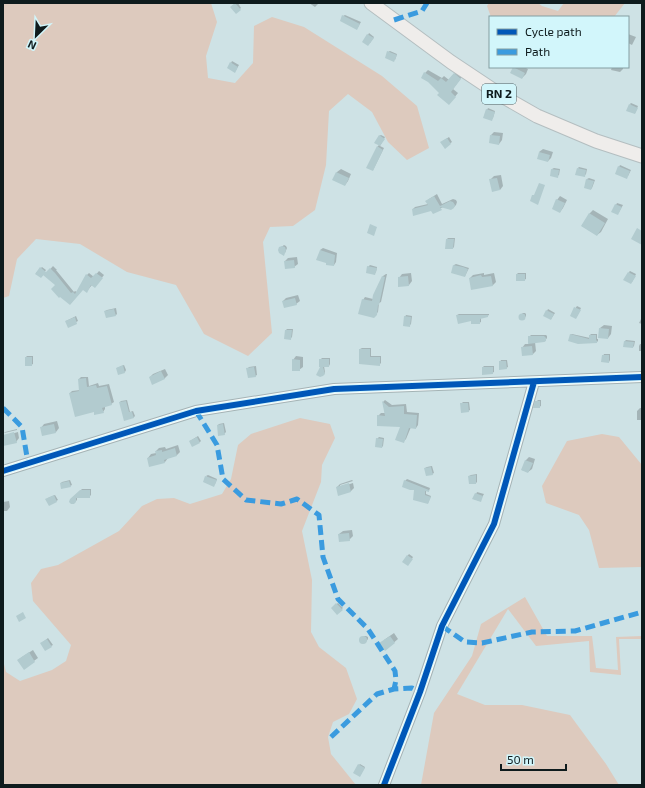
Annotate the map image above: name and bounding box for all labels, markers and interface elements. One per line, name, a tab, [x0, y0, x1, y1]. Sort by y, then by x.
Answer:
north arrow	[16, 16, 56, 56]
legend	[489, 16, 629, 68]
text: Cycle path	[525, 24, 582, 38]
text: N	[25, 38, 38, 53]
text: Path	[525, 44, 550, 58]
road number: RN 2	[482, 84, 516, 104]
scale bar	[501, 746, 566, 772]
text: 50 m	[507, 752, 534, 766]

